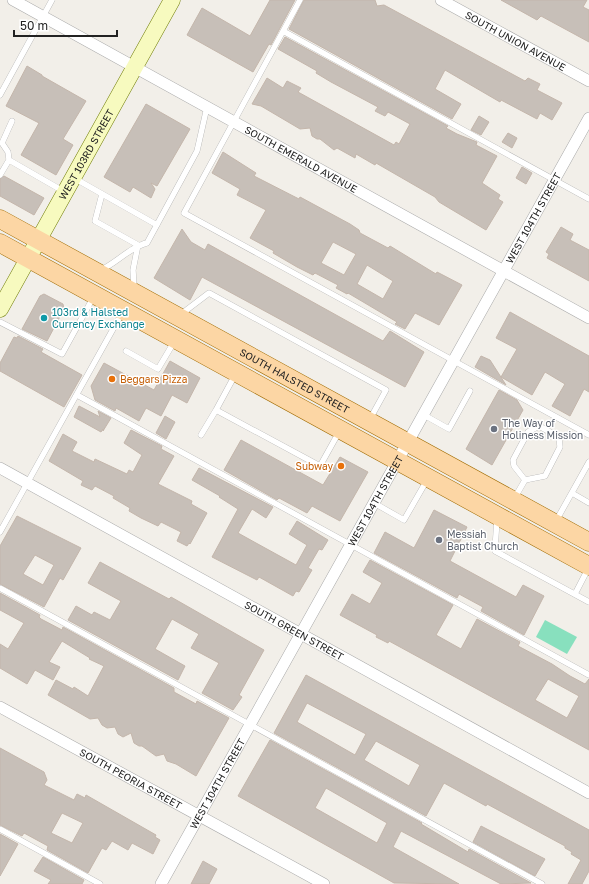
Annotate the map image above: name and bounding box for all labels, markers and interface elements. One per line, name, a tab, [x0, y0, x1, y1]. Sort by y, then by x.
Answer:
street label: SOUTH UNION AVENUE	[463, 8, 568, 73]
scale bar	[14, 12, 117, 38]
text: 50 m	[20, 18, 48, 33]
street label: WEST 103RD STREET	[56, 107, 116, 202]
street label: SOUTH EMERALD AVENUE	[243, 123, 359, 195]
street label: WEST 104TH STREET	[503, 170, 563, 265]
place label: 103rd & Halsted Currency Exchange	[52, 306, 145, 330]
marker: 103rd & Halsted Currency Exchange	[39, 313, 49, 323]
street label: SOUTH HALSTED STREET	[238, 346, 352, 415]
place label: Beggars Pizza	[120, 373, 187, 385]
marker: Beggars Pizza	[107, 374, 117, 384]
place label: The Way of Holiness Mission	[502, 417, 583, 441]
marker: The Way of Holiness Mission	[489, 424, 499, 434]
street label: WEST 104TH STREET	[345, 453, 405, 548]
place label: Subway	[296, 460, 333, 472]
marker: Subway	[336, 461, 346, 471]
place label: Messiah Baptist Church	[447, 528, 518, 552]
marker: Messiah Baptist Church	[434, 535, 444, 545]
street label: SOUTH GREEN STREET	[242, 598, 346, 663]
street label: WEST 104TH STREET	[187, 736, 247, 831]
street label: SOUTH PEORIA STREET	[78, 746, 184, 811]

